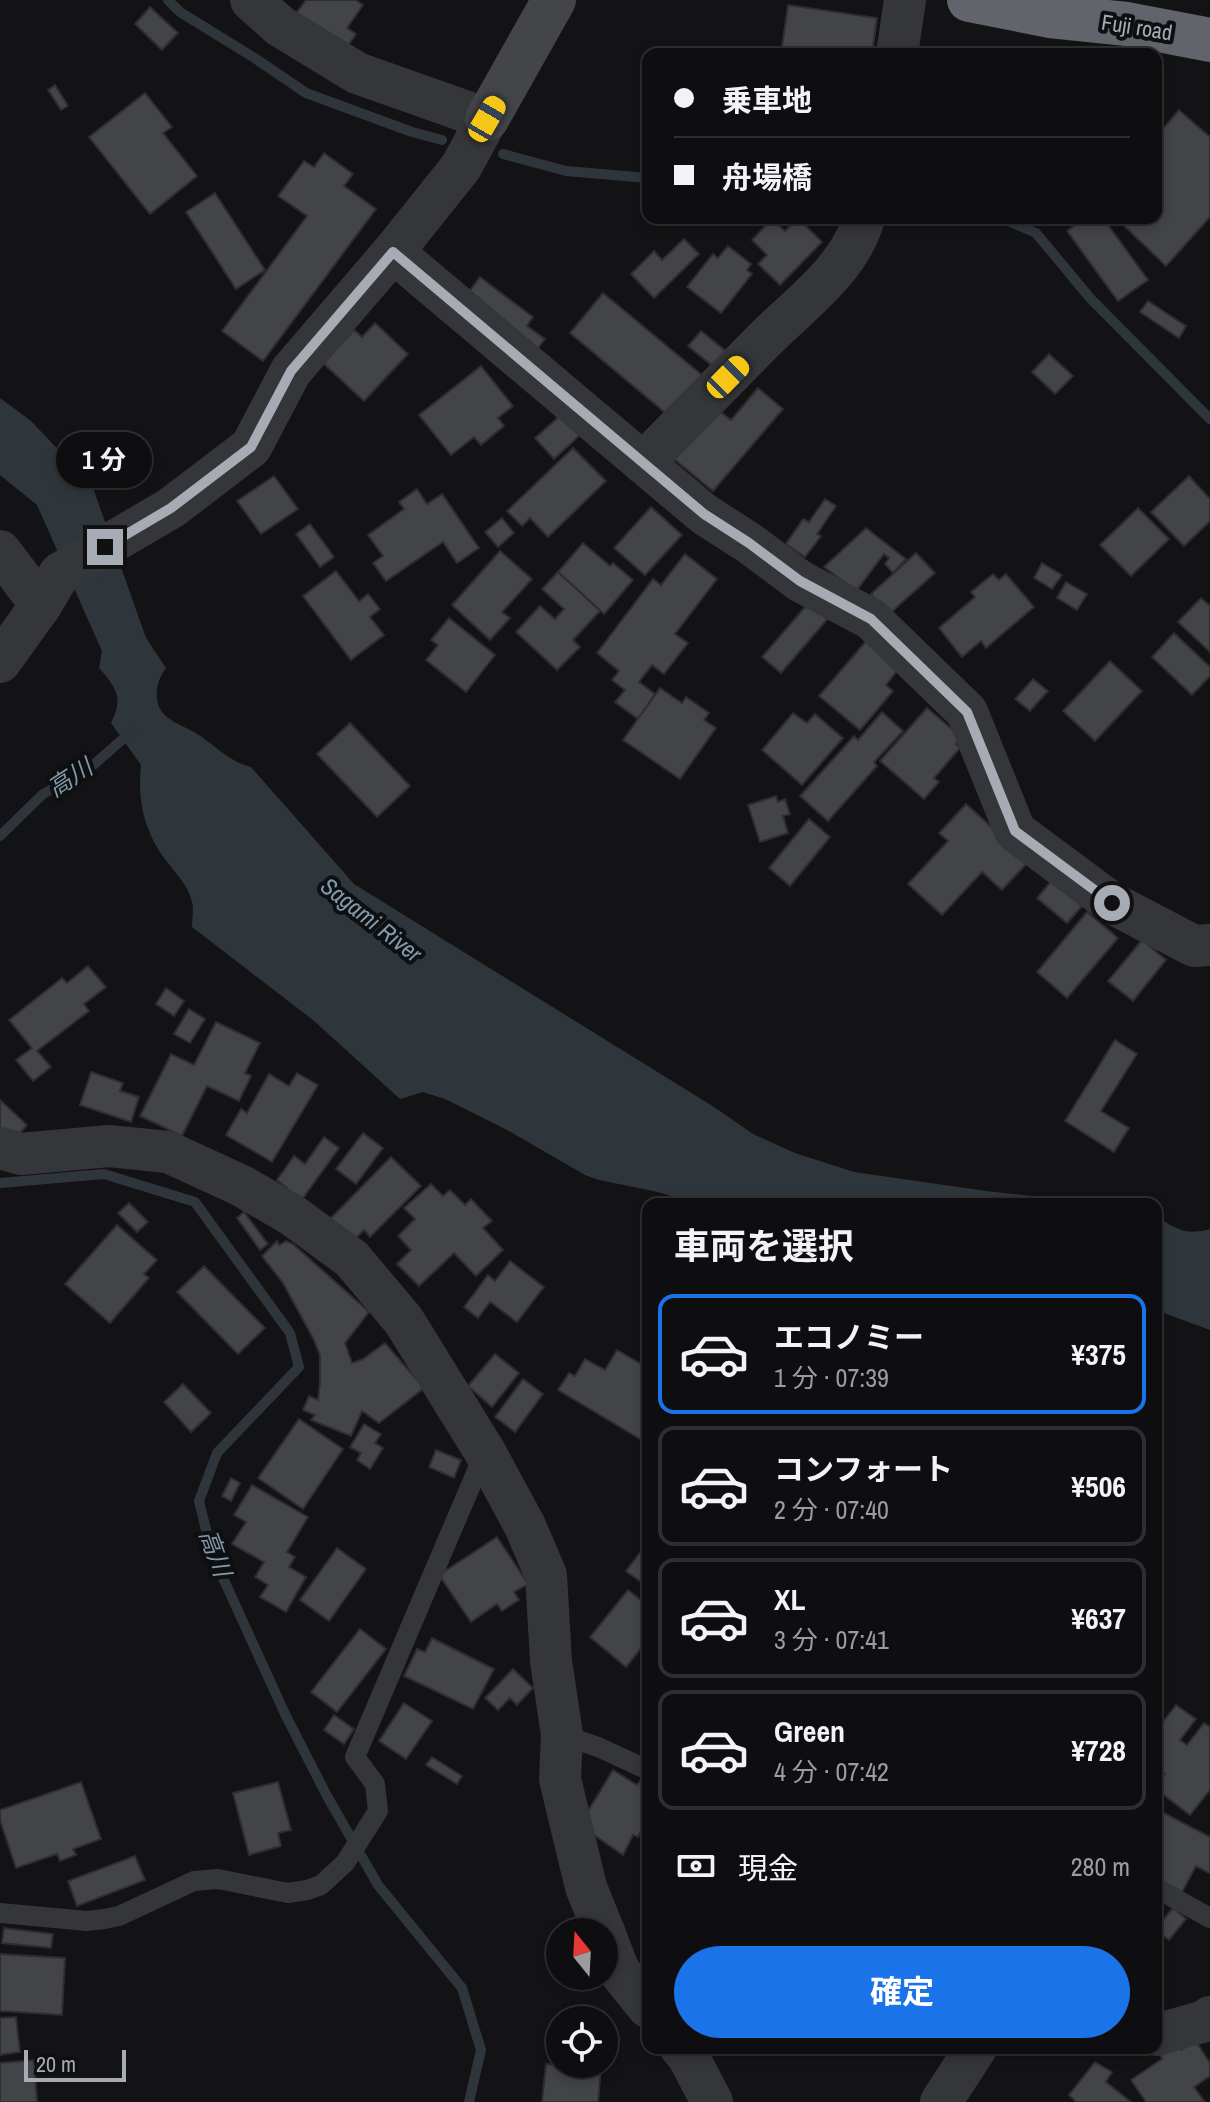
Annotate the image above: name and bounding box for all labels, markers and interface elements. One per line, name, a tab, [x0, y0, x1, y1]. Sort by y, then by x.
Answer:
street label: Fuji road	[1099, 7, 1175, 47]
text: 乗車地	[722, 80, 812, 120]
car	[465, 92, 509, 146]
text: 舟場橋	[722, 157, 812, 197]
car	[703, 352, 753, 402]
callout: 1 分	[57, 431, 153, 487]
text: 1 分	[82, 442, 126, 477]
route end	[87, 529, 123, 565]
water label: 高川	[41, 749, 101, 804]
water label: Sagami River	[314, 870, 430, 970]
route start	[1094, 885, 1130, 921]
text: 車両を選択	[674, 1222, 854, 1270]
text: エコノミー	[774, 1317, 924, 1357]
icon: car	[678, 1318, 750, 1390]
text: ¥375	[1071, 1334, 1126, 1374]
text: 1 分 · 07:39	[774, 1360, 889, 1395]
text: コンフォート	[774, 1449, 953, 1489]
icon: car	[678, 1450, 750, 1522]
text: ¥506	[1071, 1466, 1126, 1506]
text: 2 分 · 07:40	[774, 1492, 889, 1527]
water label: 高川	[193, 1525, 240, 1584]
text: XL	[774, 1579, 805, 1619]
icon: car	[678, 1582, 750, 1654]
text: ¥637	[1071, 1598, 1126, 1638]
text: 3 分 · 07:41	[774, 1622, 889, 1657]
text: Green	[774, 1711, 845, 1751]
icon: car	[678, 1714, 750, 1786]
text: ¥728	[1071, 1730, 1126, 1770]
text: 4 分 · 07:42	[774, 1754, 889, 1789]
icon: cash	[674, 1844, 718, 1888]
text: 現金	[738, 1848, 798, 1888]
text: 280 m	[1071, 1849, 1130, 1884]
north arrow	[546, 1918, 618, 1990]
map controls	[546, 1918, 618, 2078]
button: 確定	[674, 1946, 1130, 2038]
button: locate	[546, 2006, 618, 2078]
scale bar	[24, 2046, 126, 2082]
text: 20 m	[36, 2049, 76, 2079]

